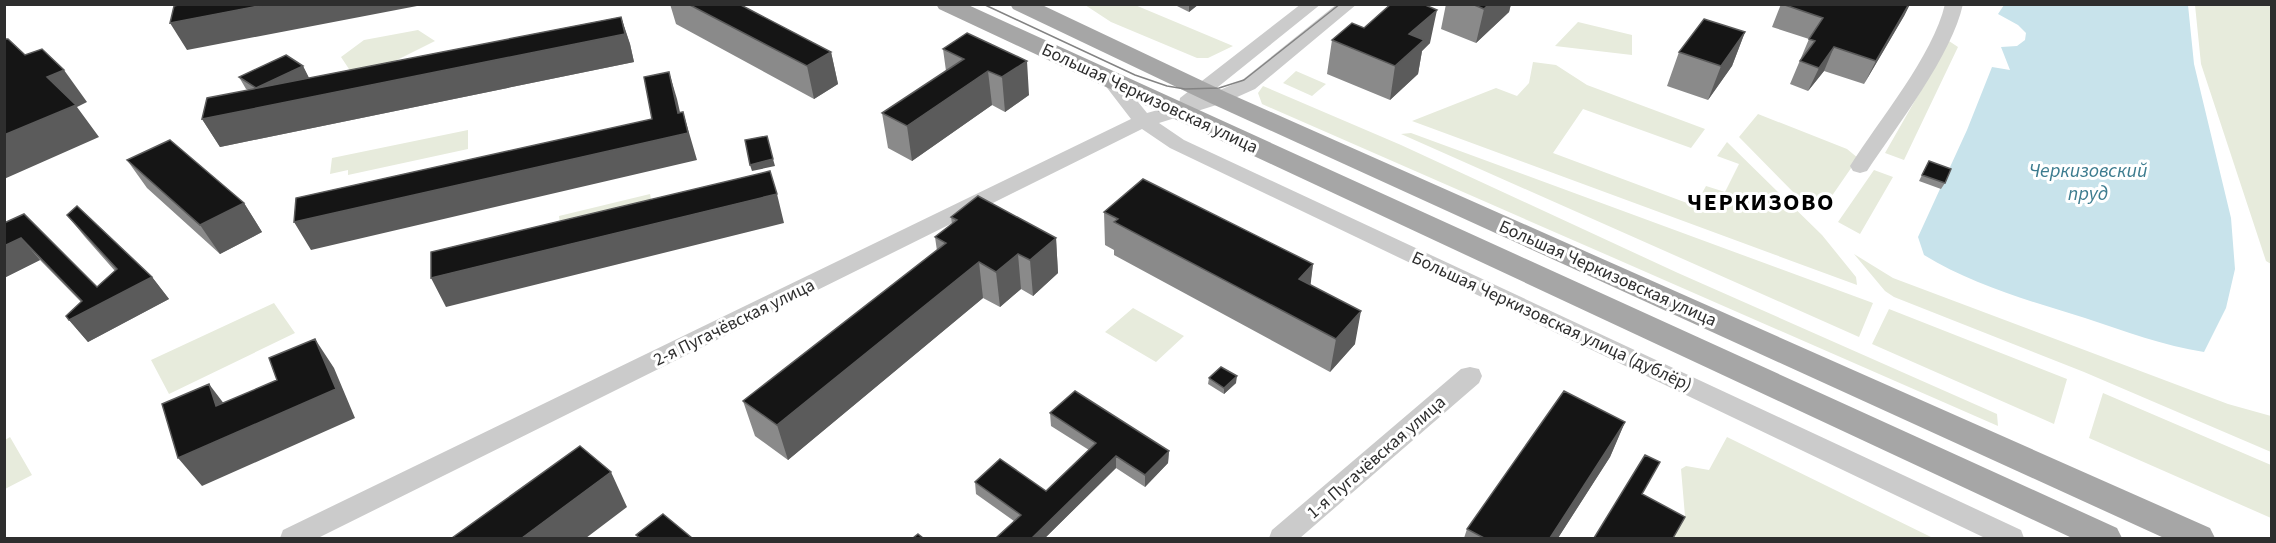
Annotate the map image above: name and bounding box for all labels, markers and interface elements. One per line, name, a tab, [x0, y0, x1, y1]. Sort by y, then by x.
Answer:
street label: Большая Черкизовская улица	[1038, 37, 1262, 160]
water label: Черкизовский пруд	[2029, 157, 2147, 208]
district label: ЧЕРКИЗОВО	[1687, 185, 1835, 220]
street label: Большая Черкизовская улица	[1495, 214, 1721, 333]
street label: Большая Черкизовская улица (дублёр)	[1407, 245, 1696, 398]
street label: 2-я Пугачёвская улица	[649, 273, 819, 372]
street label: 1-я Пугачёвская улица	[1302, 390, 1451, 525]

